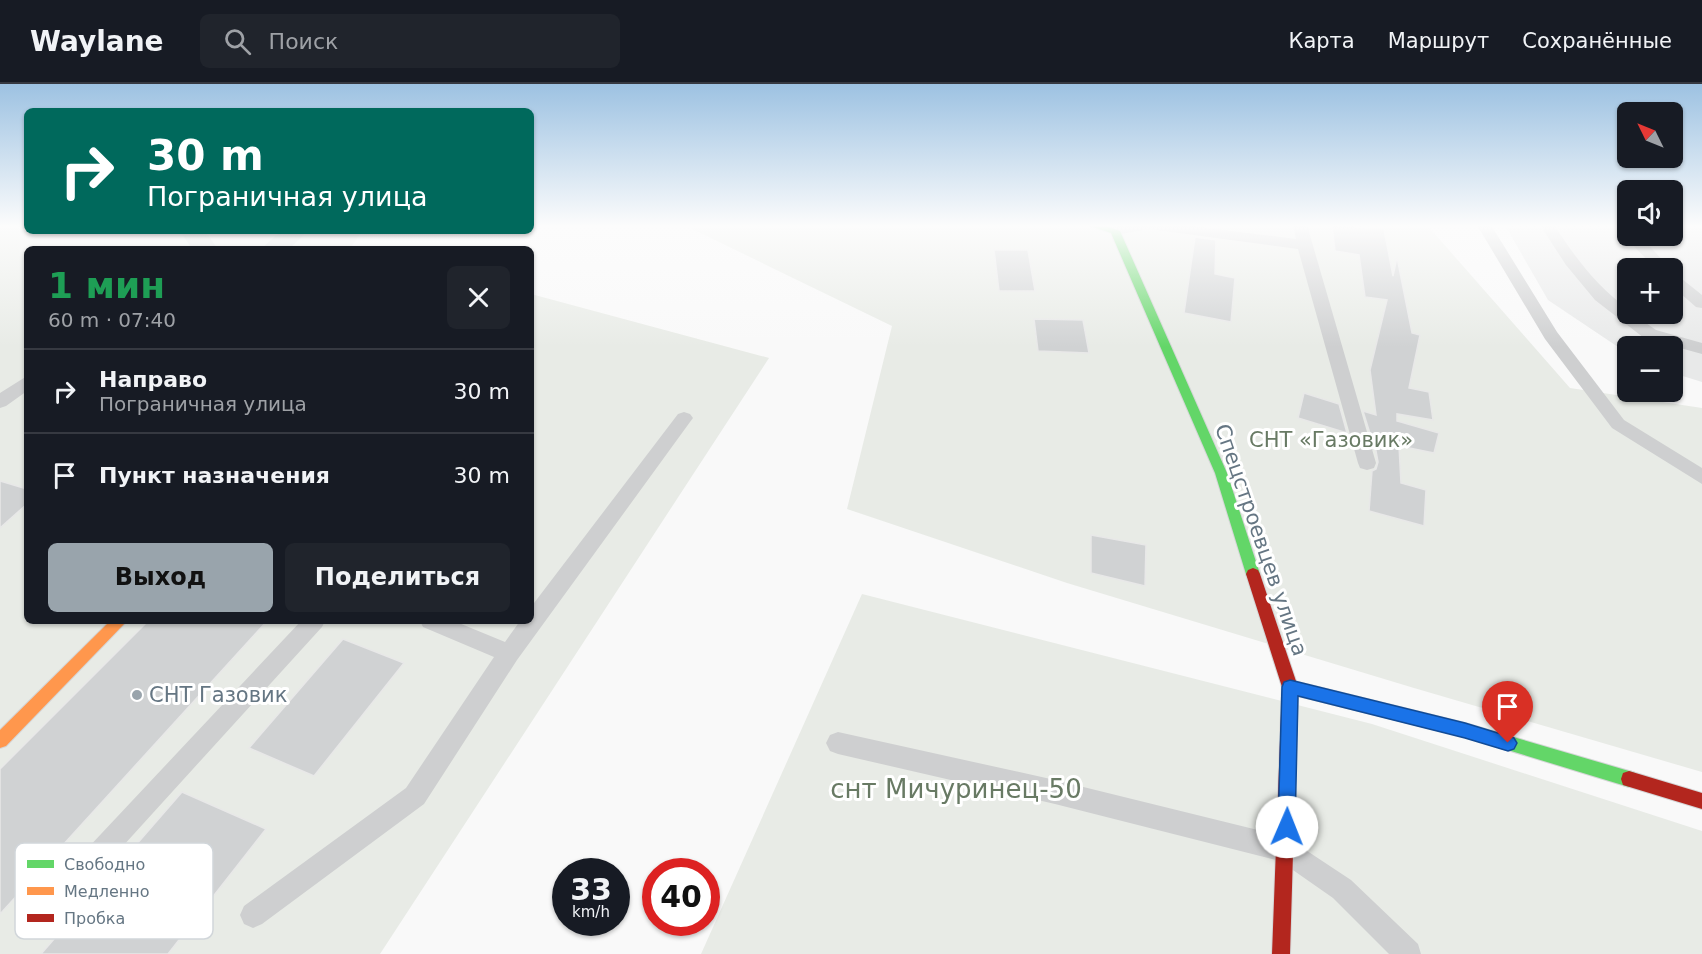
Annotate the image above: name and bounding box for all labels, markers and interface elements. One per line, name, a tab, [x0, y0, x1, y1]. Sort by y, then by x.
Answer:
search box	[200, 14, 620, 68]
text: Waylane	[30, 25, 164, 58]
icon: search	[221, 25, 254, 58]
text: Поиск	[269, 29, 338, 54]
text: Карта	[1289, 29, 1355, 53]
text: Маршрут	[1388, 29, 1489, 53]
text: Сохранённые	[1522, 29, 1672, 53]
north arrow	[1617, 102, 1683, 168]
map controls	[1617, 102, 1683, 402]
text: 30 m	[147, 131, 264, 180]
icon: right	[48, 132, 126, 210]
button: sound	[1617, 180, 1683, 246]
text: Пограничная улица	[147, 181, 428, 212]
button: +	[1617, 258, 1683, 324]
text: 1 мин	[48, 265, 165, 306]
button: close	[447, 266, 510, 329]
text: 60 m · 07:40	[48, 308, 176, 332]
button: −	[1617, 336, 1683, 402]
text: Направо	[99, 367, 207, 392]
icon: right	[48, 375, 81, 408]
text: 30 m	[454, 379, 510, 404]
text: Пограничная улица	[99, 392, 307, 416]
street label: Спецстроевцев улица	[1210, 421, 1312, 659]
park label: СНТ «Газовик»	[1249, 428, 1413, 452]
icon: arrive	[48, 459, 81, 492]
text: Пункт назначения	[99, 463, 330, 488]
text: 30 m	[454, 463, 510, 488]
button: Выход	[48, 543, 273, 612]
button: Поделиться	[285, 543, 510, 612]
pin	[1482, 681, 1533, 743]
place label: СНТ Газовик	[149, 683, 287, 707]
marker: СНТ Газовик	[130, 688, 144, 702]
icon: arrive	[1491, 690, 1524, 723]
park label: снт Мичуринец-50	[830, 774, 1082, 804]
position arrow	[1255, 795, 1319, 859]
legend	[15, 843, 213, 939]
text: Свободно	[64, 855, 145, 874]
speed limit sign: 40	[642, 858, 720, 936]
text: 33	[570, 872, 612, 907]
text: Медленно	[64, 882, 150, 901]
text: km/h	[572, 903, 610, 921]
text: Пробка	[64, 909, 125, 928]

